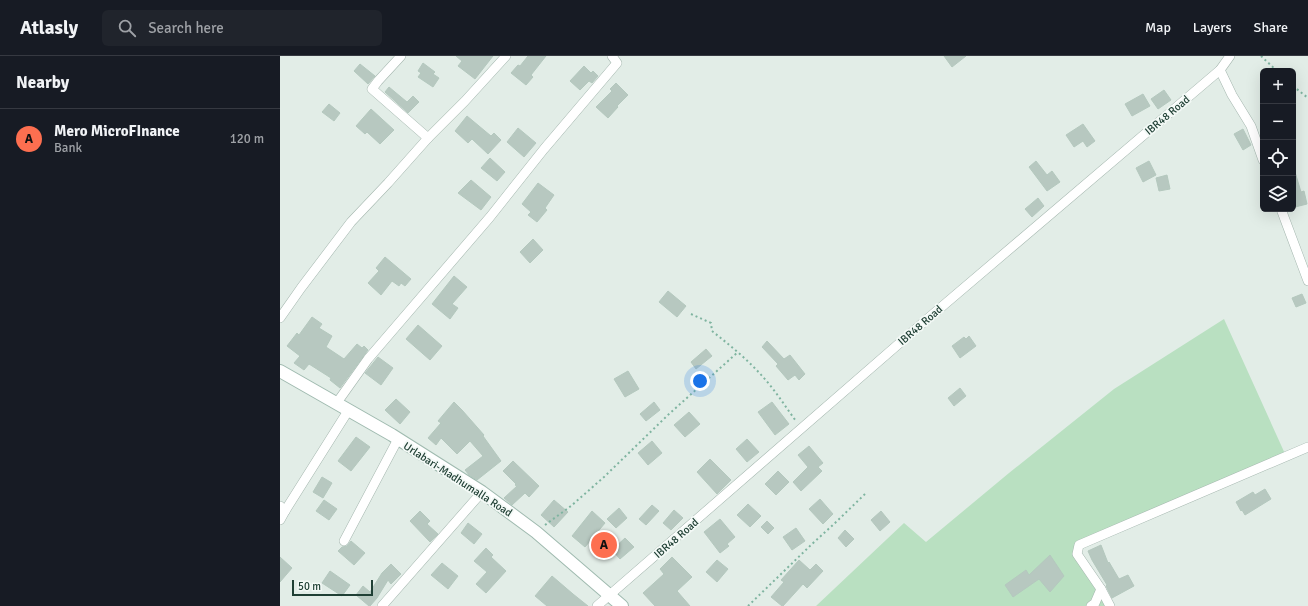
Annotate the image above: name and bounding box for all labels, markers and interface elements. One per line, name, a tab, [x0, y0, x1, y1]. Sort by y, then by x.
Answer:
search box	[102, 10, 382, 46]
text: Atlasly	[20, 16, 78, 40]
icon: search	[116, 17, 138, 39]
text: Search here	[148, 19, 224, 37]
text: Map	[1145, 19, 1171, 36]
text: Layers	[1193, 19, 1232, 36]
text: Share	[1254, 19, 1288, 36]
map controls	[1260, 68, 1296, 212]
button: +	[1260, 68, 1296, 104]
text: Nearby	[16, 72, 69, 93]
street label: IBR48 Road	[1142, 93, 1192, 138]
button: −	[1260, 104, 1296, 140]
text: Mero MicroFInance	[54, 122, 180, 140]
text: A	[25, 131, 33, 147]
text: 120 m	[230, 131, 264, 147]
text: Bank	[54, 140, 82, 156]
button: locate	[1260, 140, 1296, 176]
button: layers	[1260, 176, 1296, 212]
street label: IBR48 Road	[896, 303, 945, 348]
your location	[690, 371, 710, 391]
street label: Urlabari-Madhumalla Road	[401, 439, 515, 520]
street label: IBR48 Road	[652, 516, 701, 561]
pin: A	[591, 530, 617, 560]
scale bar	[292, 578, 373, 597]
text: 50 m	[298, 580, 321, 593]

